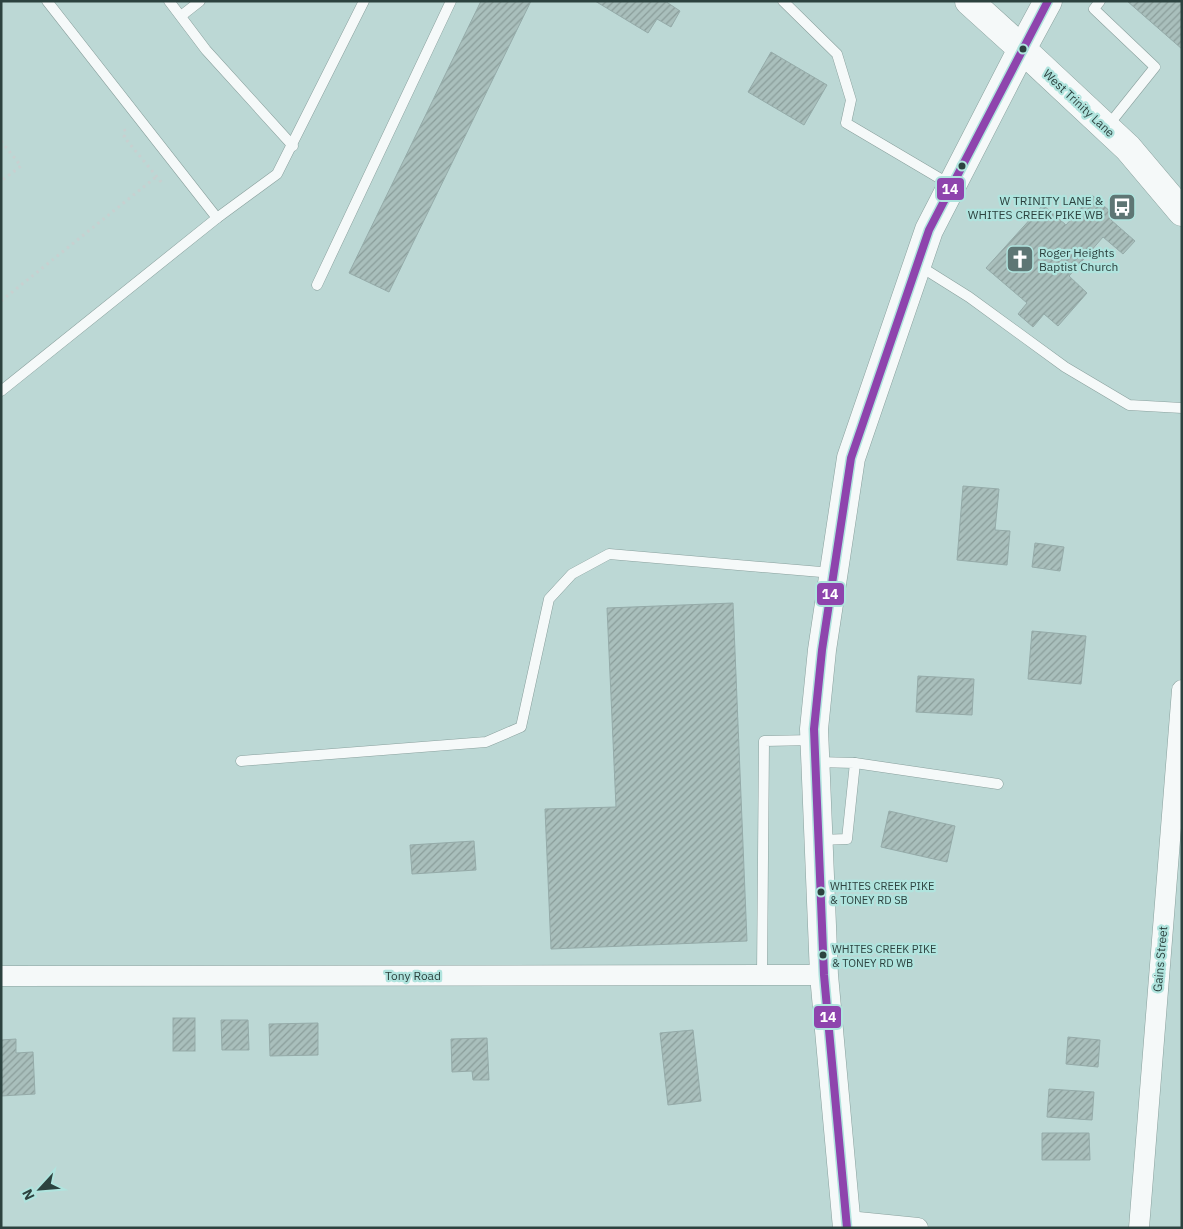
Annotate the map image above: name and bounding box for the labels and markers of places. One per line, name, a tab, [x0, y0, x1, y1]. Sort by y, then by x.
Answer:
unlabelled marker	[1018, 44, 1028, 54]
unlabelled marker	[957, 161, 967, 171]
bus stop icon: W TRINITY LANE & WHITES CREEK PIKE WB	[1107, 192, 1137, 222]
place label: W TRINITY LANE & WHITES CREEK PIKE WB	[968, 193, 1104, 222]
church icon: Roger Heights Baptist Church	[1005, 244, 1035, 274]
place label: Roger Heights Baptist Church	[1039, 245, 1118, 274]
place label: WHITES CREEK PIKE & TONEY RD SB	[830, 879, 934, 907]
marker: WHITES CREEK PIKE & TONEY RD SB	[816, 887, 826, 897]
place label: WHITES CREEK PIKE & TONEY RD WB	[832, 942, 936, 970]
marker: WHITES CREEK PIKE & TONEY RD WB	[818, 950, 828, 960]

